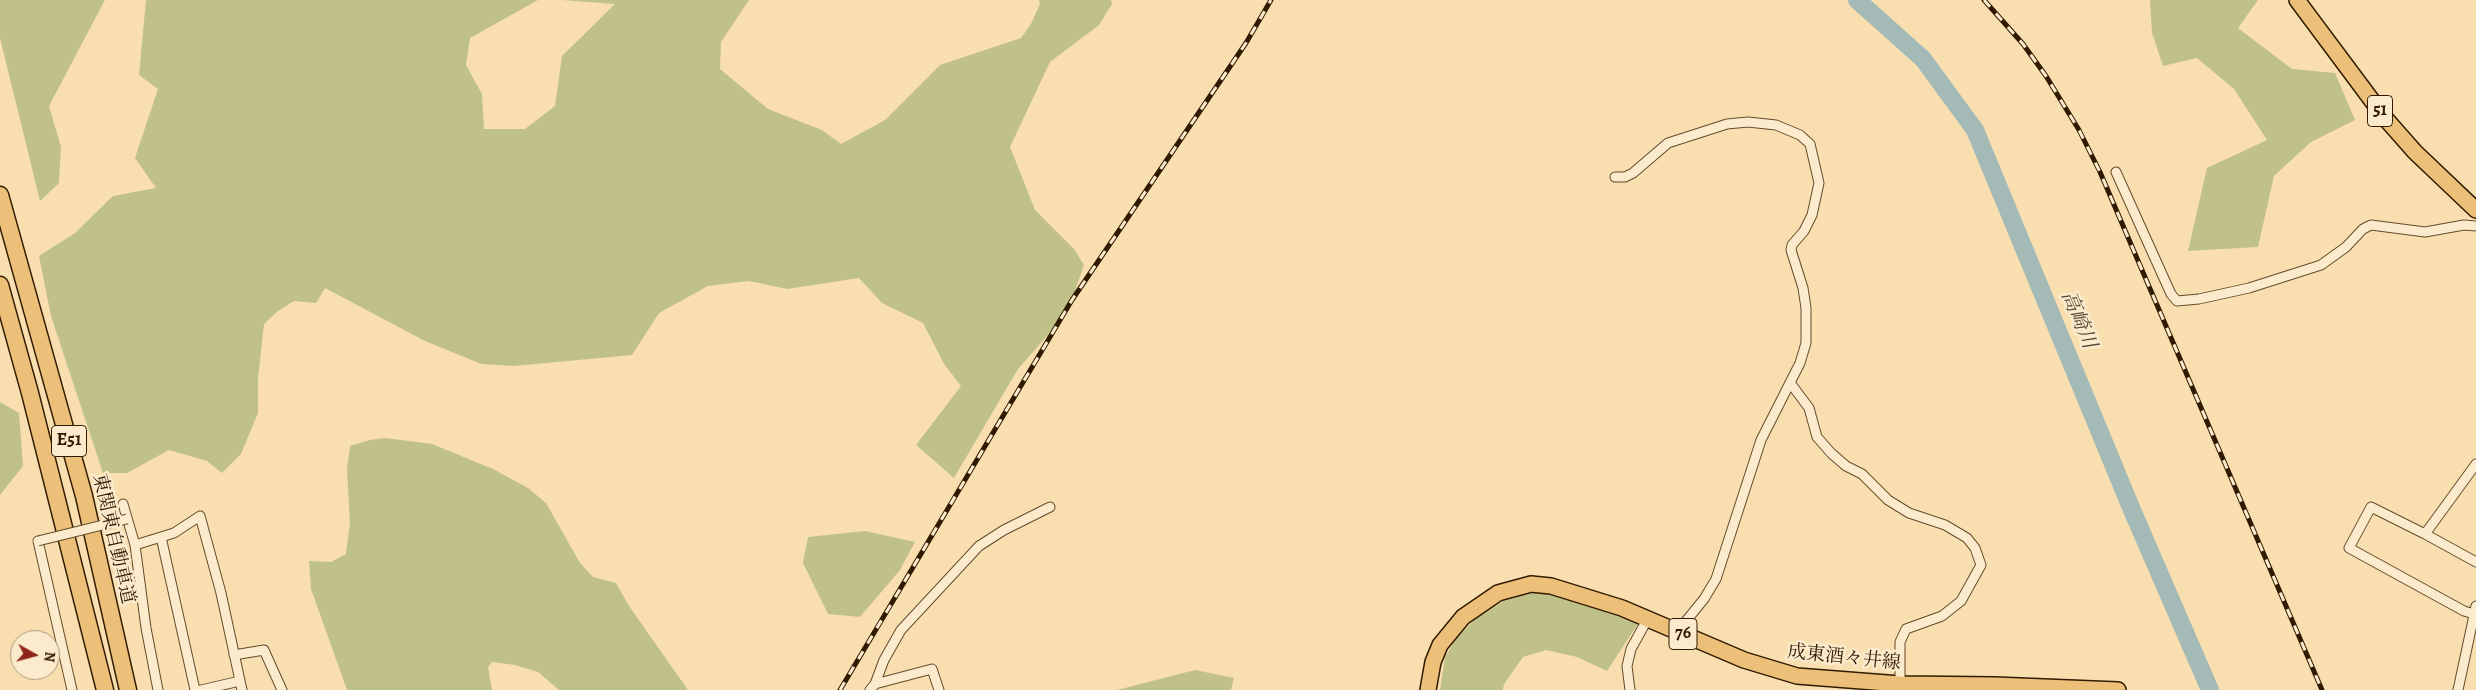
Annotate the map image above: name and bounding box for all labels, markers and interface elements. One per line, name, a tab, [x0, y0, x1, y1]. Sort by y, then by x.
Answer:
road number: 51	[2368, 95, 2392, 126]
water label: 高崎川	[2055, 288, 2101, 352]
road number: E51	[52, 426, 86, 456]
street label: 東関東自動車道	[87, 472, 139, 606]
road number: 76	[1669, 618, 1697, 650]
north arrow	[10, 630, 60, 680]
street label: 成東酒々井線	[1786, 641, 1902, 675]
text: N	[39, 651, 59, 663]

